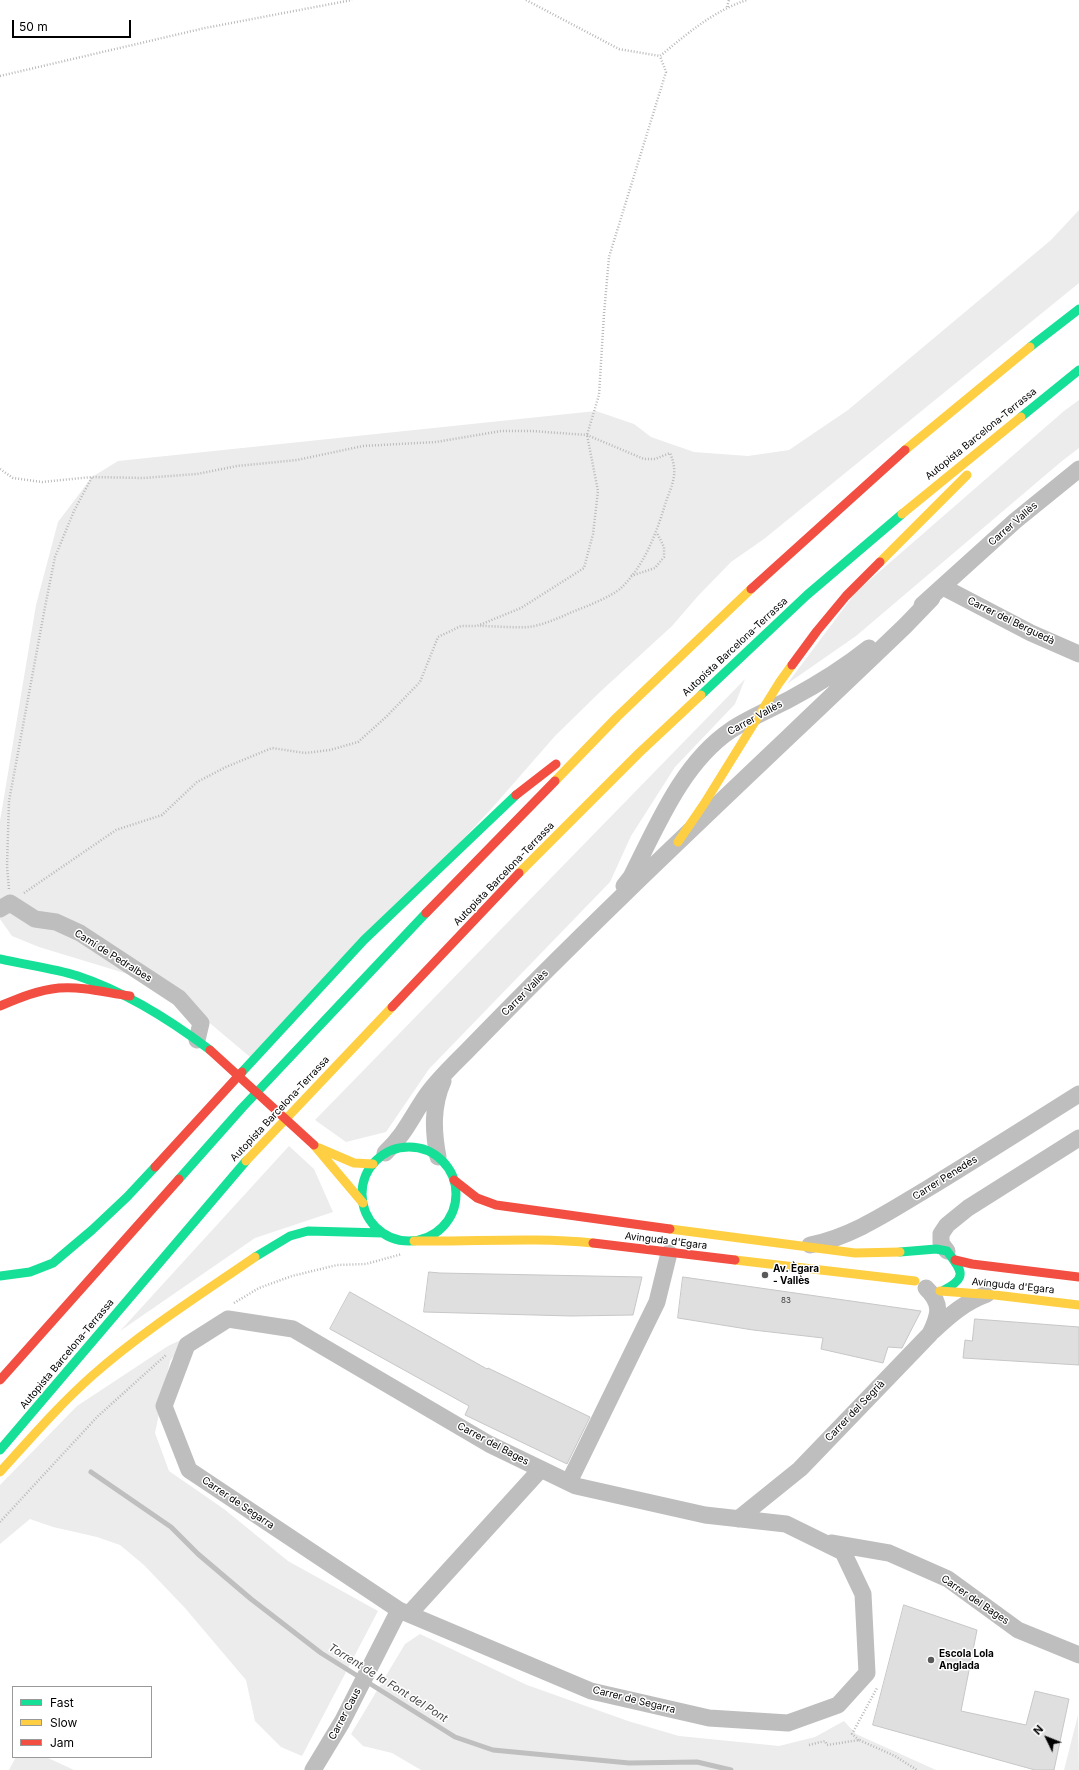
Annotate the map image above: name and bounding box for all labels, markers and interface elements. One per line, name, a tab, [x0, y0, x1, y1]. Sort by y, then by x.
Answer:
scale bar	[14, 12, 133, 38]
text: 50 m	[19, 19, 48, 34]
street label: Autopista Barcelona-Terrassa	[923, 385, 1039, 483]
street label: Carrer Vallès	[986, 500, 1040, 548]
street label: Autopista Barcelona-Terrassa	[680, 595, 790, 699]
street label: Carrer del Berguedà	[965, 595, 1057, 647]
street label: Carrer Vallès	[726, 698, 784, 738]
street label: Autopista Barcelona-Terrassa	[451, 820, 557, 928]
street label: Camí de Pedralbes	[72, 927, 154, 985]
street label: Carrer Vallès	[499, 967, 551, 1019]
street label: Autopista Barcelona-Terrassa	[228, 1054, 332, 1164]
street label: Carrer Penedès	[910, 1153, 980, 1203]
street label: Avinguda d'Egara	[624, 1230, 708, 1252]
place label: Av. Ègara - Vallès	[773, 1263, 819, 1286]
marker: Av. Ègara - Vallès	[760, 1270, 770, 1280]
street label: Avinguda d'Egara	[971, 1276, 1055, 1296]
house number: 83	[781, 1296, 791, 1306]
street label: Autopista Barcelona-Terrassa	[18, 1297, 116, 1411]
street label: Carrer del Segrià	[823, 1378, 887, 1444]
street label: Carrer del Bages	[455, 1420, 531, 1468]
street label: Carrer de Segarra	[199, 1474, 277, 1532]
street label: Carrer del Bages	[939, 1573, 1011, 1627]
water label: Torrent de la Font del Pont	[326, 1641, 450, 1725]
place label: Escola Lola Anglada	[939, 1648, 994, 1672]
marker: Escola Lola Anglada	[926, 1655, 936, 1665]
street label: Carrer de Segarra	[591, 1684, 677, 1716]
legend	[12, 1686, 152, 1758]
street label: Carrer Caus	[326, 1686, 364, 1742]
text: Fast	[50, 1695, 74, 1710]
text: Slow	[50, 1715, 77, 1730]
north arrow	[1027, 1718, 1067, 1758]
text: N	[1030, 1722, 1046, 1738]
text: Jam	[50, 1735, 74, 1750]

